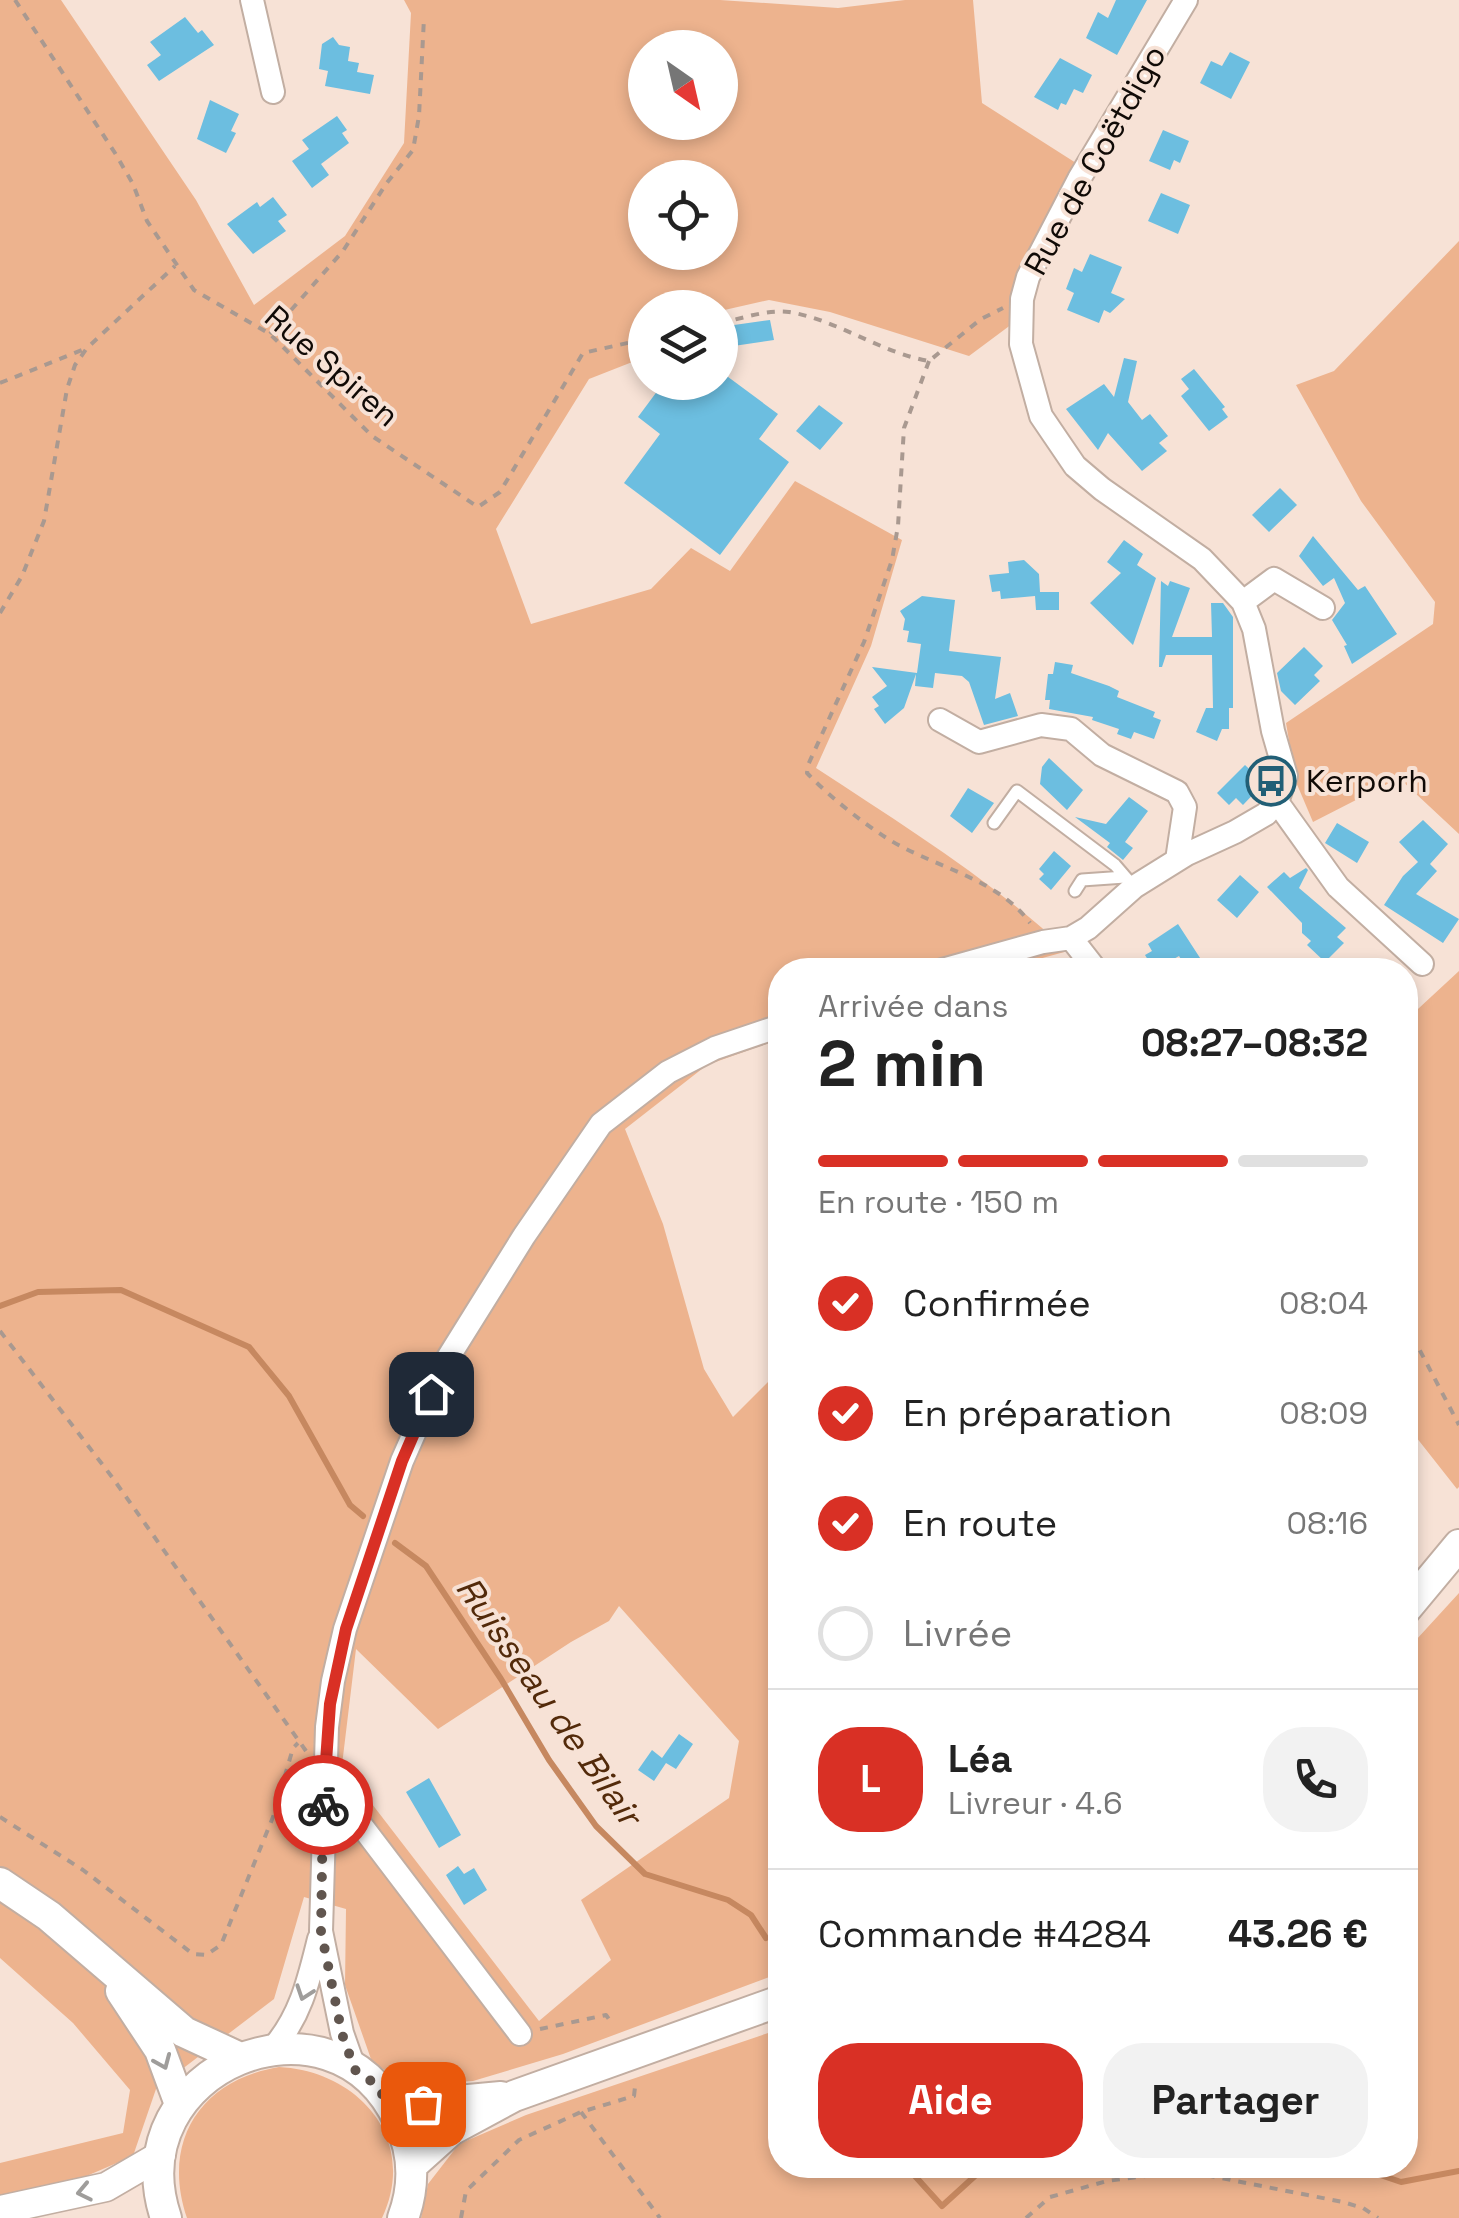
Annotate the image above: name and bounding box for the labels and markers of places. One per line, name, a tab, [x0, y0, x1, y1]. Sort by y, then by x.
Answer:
bus stop icon: Kerporh	[1245, 755, 1297, 807]
place label: Kerporh	[1306, 761, 1428, 801]
pin	[389, 1352, 474, 1437]
pin	[381, 2062, 466, 2147]

